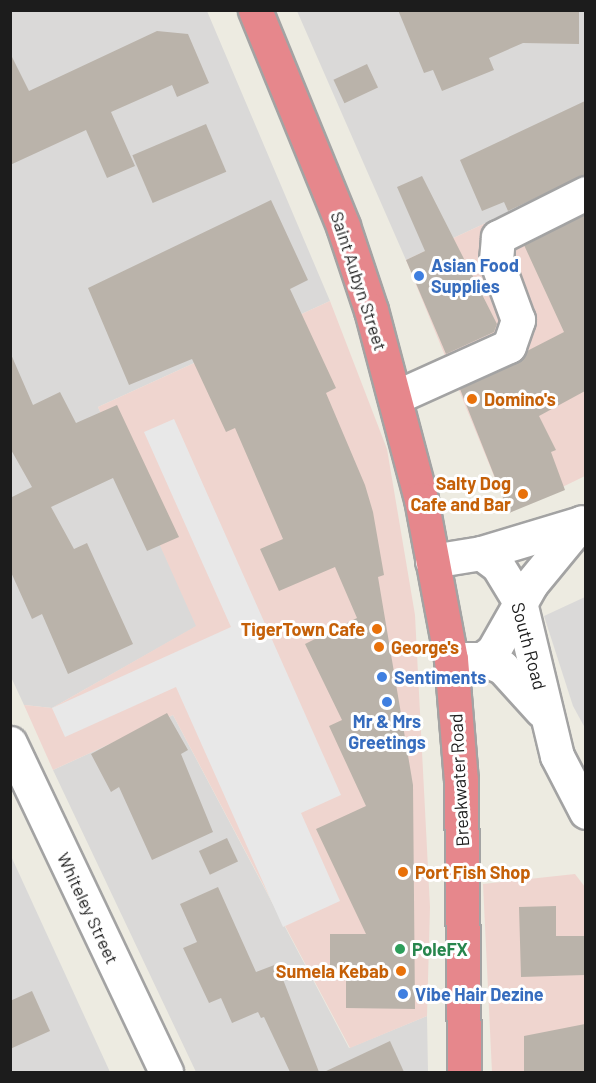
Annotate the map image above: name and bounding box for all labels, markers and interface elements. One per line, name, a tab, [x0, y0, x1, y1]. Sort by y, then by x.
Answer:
street label: Saint Aubyn Street	[326, 209, 392, 353]
place label: Asian Food Supplies	[431, 255, 519, 298]
marker: Asian Food Supplies	[412, 269, 426, 283]
place label: Domino's	[484, 388, 556, 410]
marker: Domino's	[465, 392, 479, 406]
place label: Salty Dog Cafe and Bar	[410, 473, 511, 516]
marker: Salty Dog Cafe and Bar	[516, 487, 530, 501]
street label: South Road	[507, 600, 551, 692]
place label: TigerTown Cafe	[241, 618, 365, 640]
marker: TigerTown Cafe	[370, 622, 384, 636]
place label: George's	[391, 636, 459, 658]
marker: George's	[372, 640, 386, 654]
place label: Sentiments	[394, 666, 486, 688]
marker: Sentiments	[375, 670, 389, 684]
marker: Mr & Mrs Greetings	[380, 695, 394, 709]
place label: Mr & Mrs Greetings	[348, 711, 426, 754]
street label: Breakwater Road	[445, 713, 473, 847]
street label: Whiteley Street	[53, 849, 123, 967]
place label: Port Fish Shop	[415, 861, 531, 883]
marker: Port Fish Shop	[396, 865, 410, 879]
place label: PoleFX	[412, 938, 468, 960]
marker: PoleFX	[393, 942, 407, 956]
place label: Sumela Kebab	[276, 960, 389, 982]
marker: Sumela Kebab	[394, 964, 408, 978]
place label: Vibe Hair Dezine	[415, 983, 544, 1005]
marker: Vibe Hair Dezine	[396, 987, 410, 1001]

